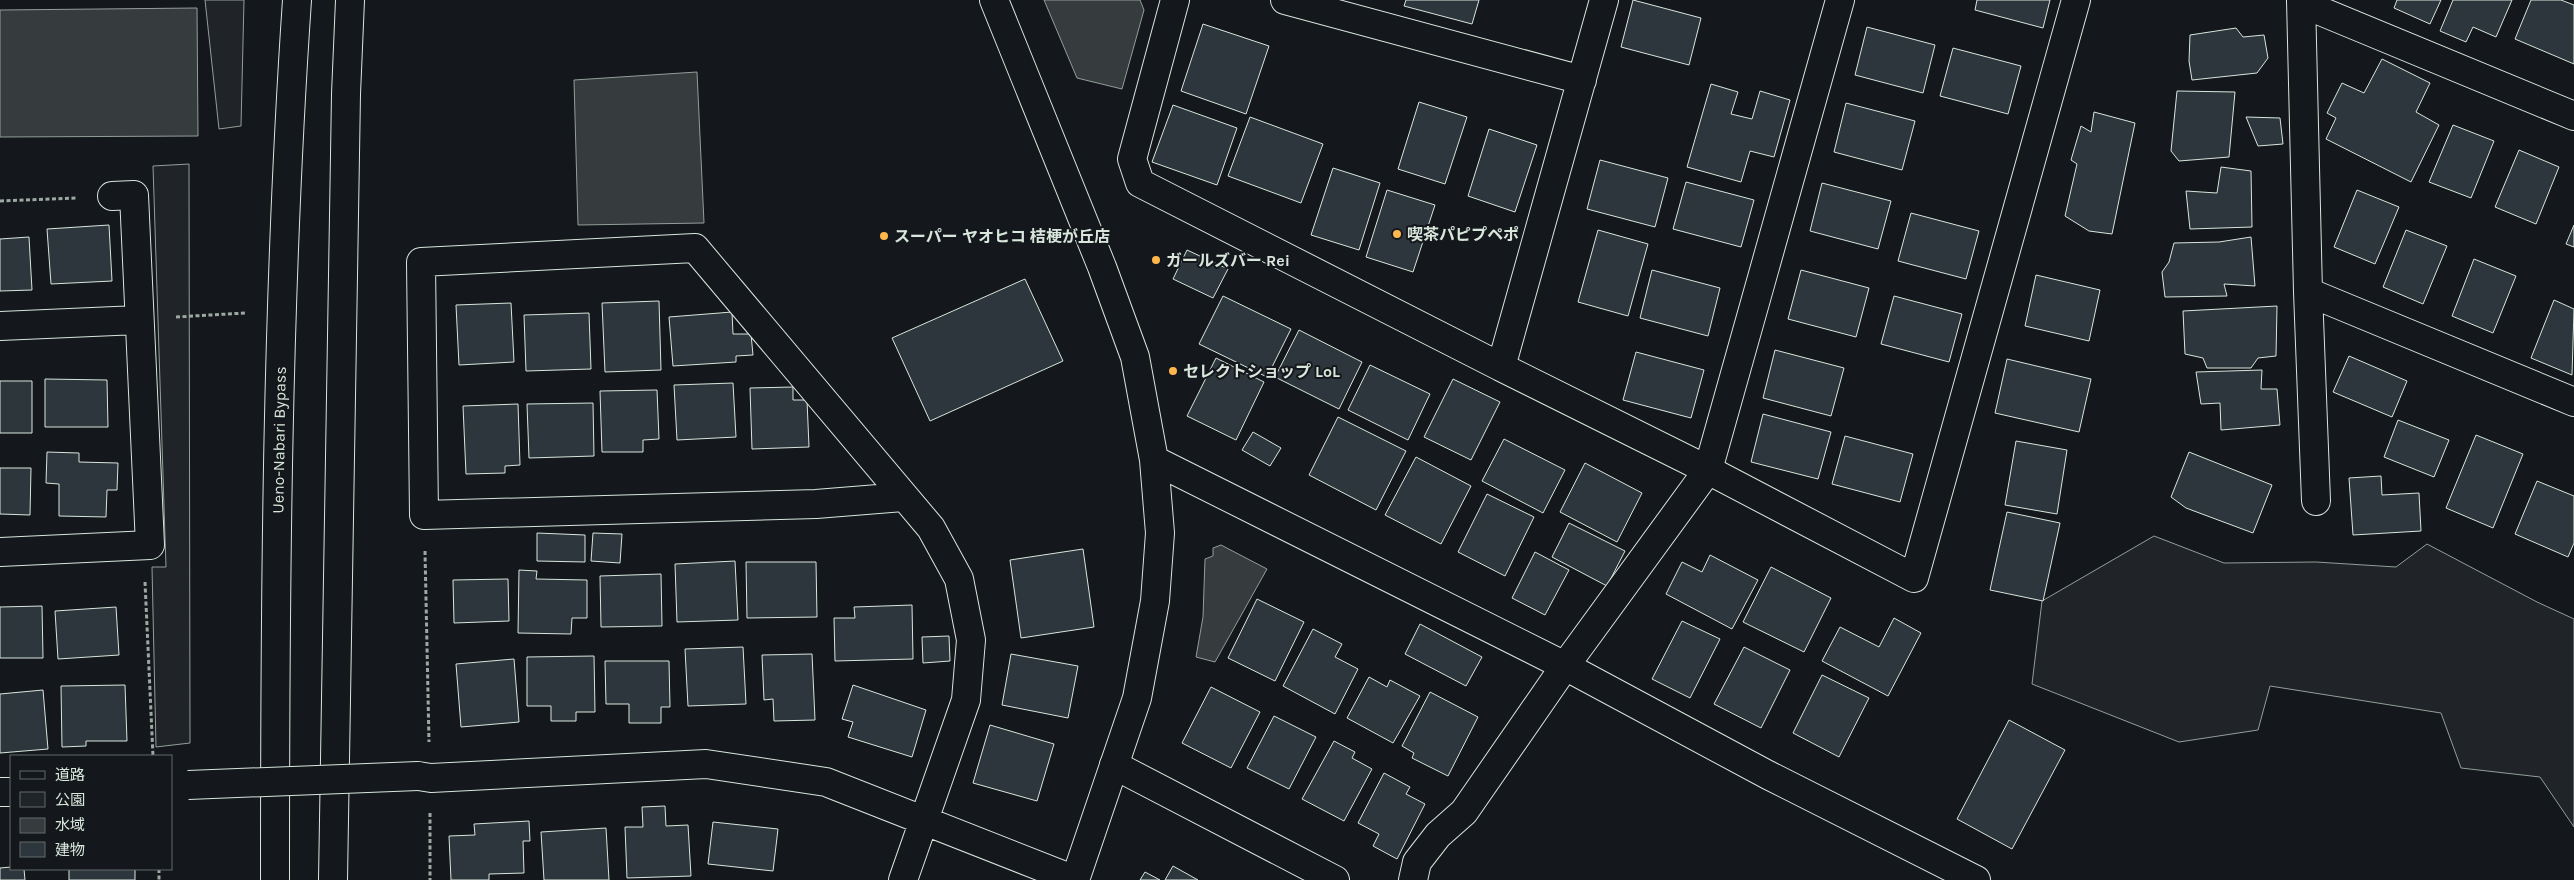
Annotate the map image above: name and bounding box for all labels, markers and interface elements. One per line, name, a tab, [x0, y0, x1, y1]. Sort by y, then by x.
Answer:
place label: 喫茶パピプペポ	[1407, 225, 1519, 244]
place label: スーパー ヤオヒコ 桔梗が丘店	[894, 227, 1110, 246]
marker: 喫茶パピプペポ	[1391, 228, 1403, 240]
marker: スーパー ヤオヒコ 桔梗が丘店	[878, 230, 890, 242]
place label: ガールズバー Rei	[1166, 251, 1290, 270]
marker: ガールズバー Rei	[1150, 254, 1162, 266]
place label: セレクトショップ LoL	[1183, 362, 1340, 381]
marker: セレクトショップ LoL	[1167, 365, 1179, 377]
street label: Ueno-Nabari Bypass	[268, 366, 290, 514]
legend	[10, 755, 172, 870]
text: 道路	[55, 766, 85, 784]
text: 公園	[55, 791, 85, 809]
text: 水域	[55, 816, 85, 834]
text: 建物	[55, 841, 85, 859]

